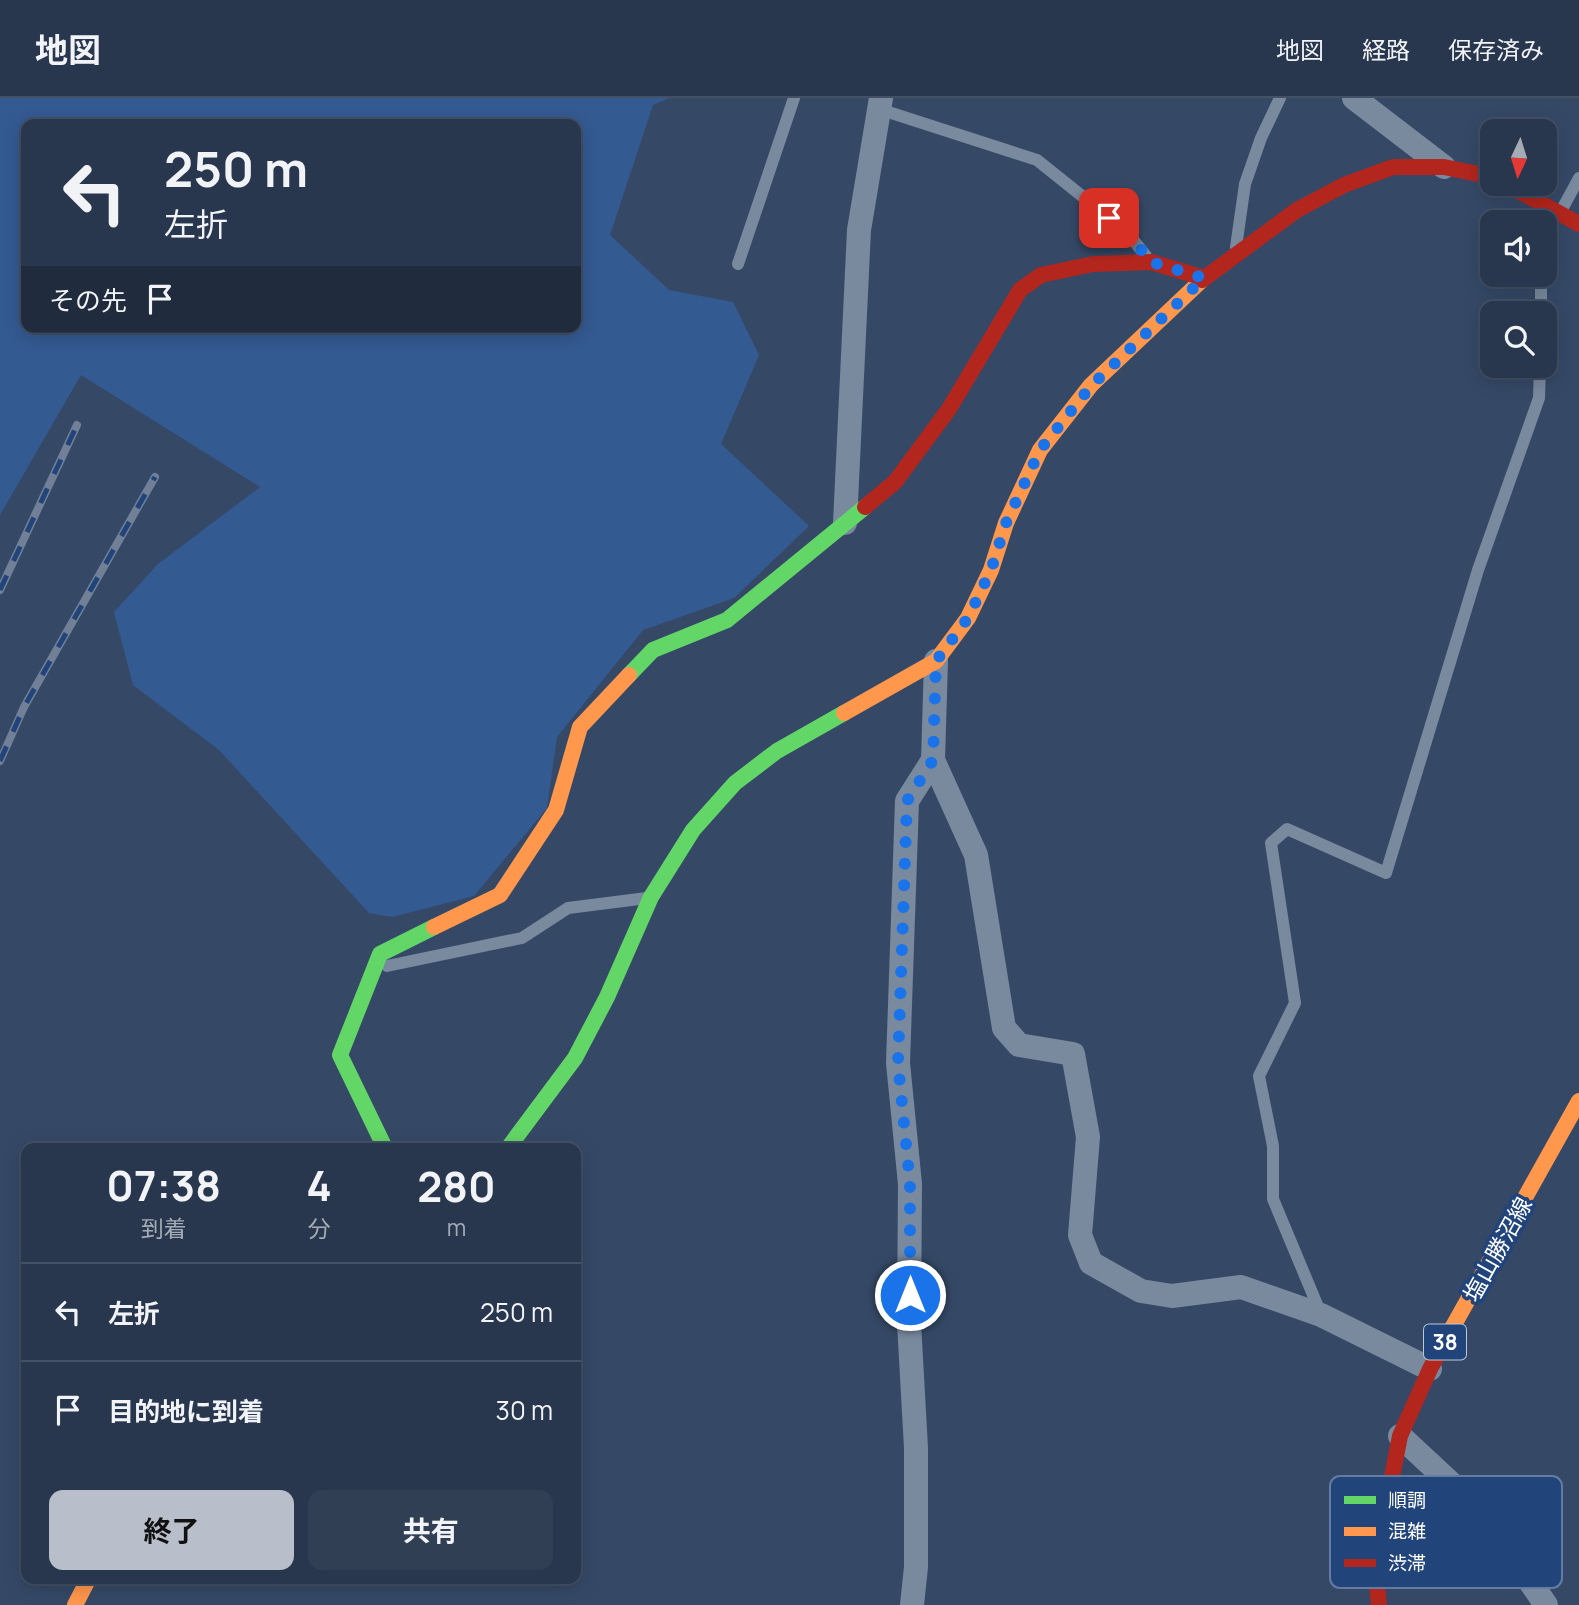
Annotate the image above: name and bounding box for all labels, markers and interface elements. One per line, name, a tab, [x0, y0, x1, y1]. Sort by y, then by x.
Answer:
text: 地図	[35, 27, 101, 72]
text: 地図	[1276, 33, 1324, 66]
text: 経路	[1362, 33, 1410, 66]
text: 保存済み	[1448, 33, 1544, 66]
north arrow	[1480, 119, 1558, 196]
map controls	[1480, 119, 1557, 378]
text: 250 m	[164, 135, 308, 202]
icon: left	[49, 147, 140, 238]
pin	[1079, 188, 1139, 248]
icon: arrive	[1090, 199, 1128, 237]
text: 左折	[164, 202, 228, 246]
button: sound	[1480, 210, 1557, 287]
icon: arrive	[141, 280, 179, 318]
text: その先	[49, 282, 127, 318]
button: search	[1480, 301, 1557, 378]
text: 07:38	[106, 1156, 221, 1214]
text: 4	[306, 1156, 332, 1214]
text: 280	[417, 1157, 496, 1215]
street label: 塩山勝沼線	[1455, 1191, 1539, 1307]
text: m	[447, 1211, 466, 1243]
text: 到着	[141, 1212, 187, 1244]
text: 分	[308, 1212, 331, 1244]
position arrow	[873, 1258, 947, 1332]
icon: left	[49, 1293, 87, 1331]
text: 250 m	[480, 1294, 553, 1330]
text: 左折	[108, 1295, 160, 1331]
road number: 38	[1424, 1324, 1466, 1360]
icon: arrive	[49, 1391, 87, 1429]
text: 30 m	[496, 1392, 553, 1428]
text: 目的地に到着	[108, 1393, 264, 1429]
legend	[1330, 1476, 1562, 1588]
text: 順調	[1388, 1487, 1426, 1513]
button: 終了	[49, 1490, 294, 1570]
button: 共有	[308, 1490, 553, 1570]
text: 混雑	[1388, 1518, 1426, 1544]
text: 渋滞	[1388, 1550, 1426, 1576]

